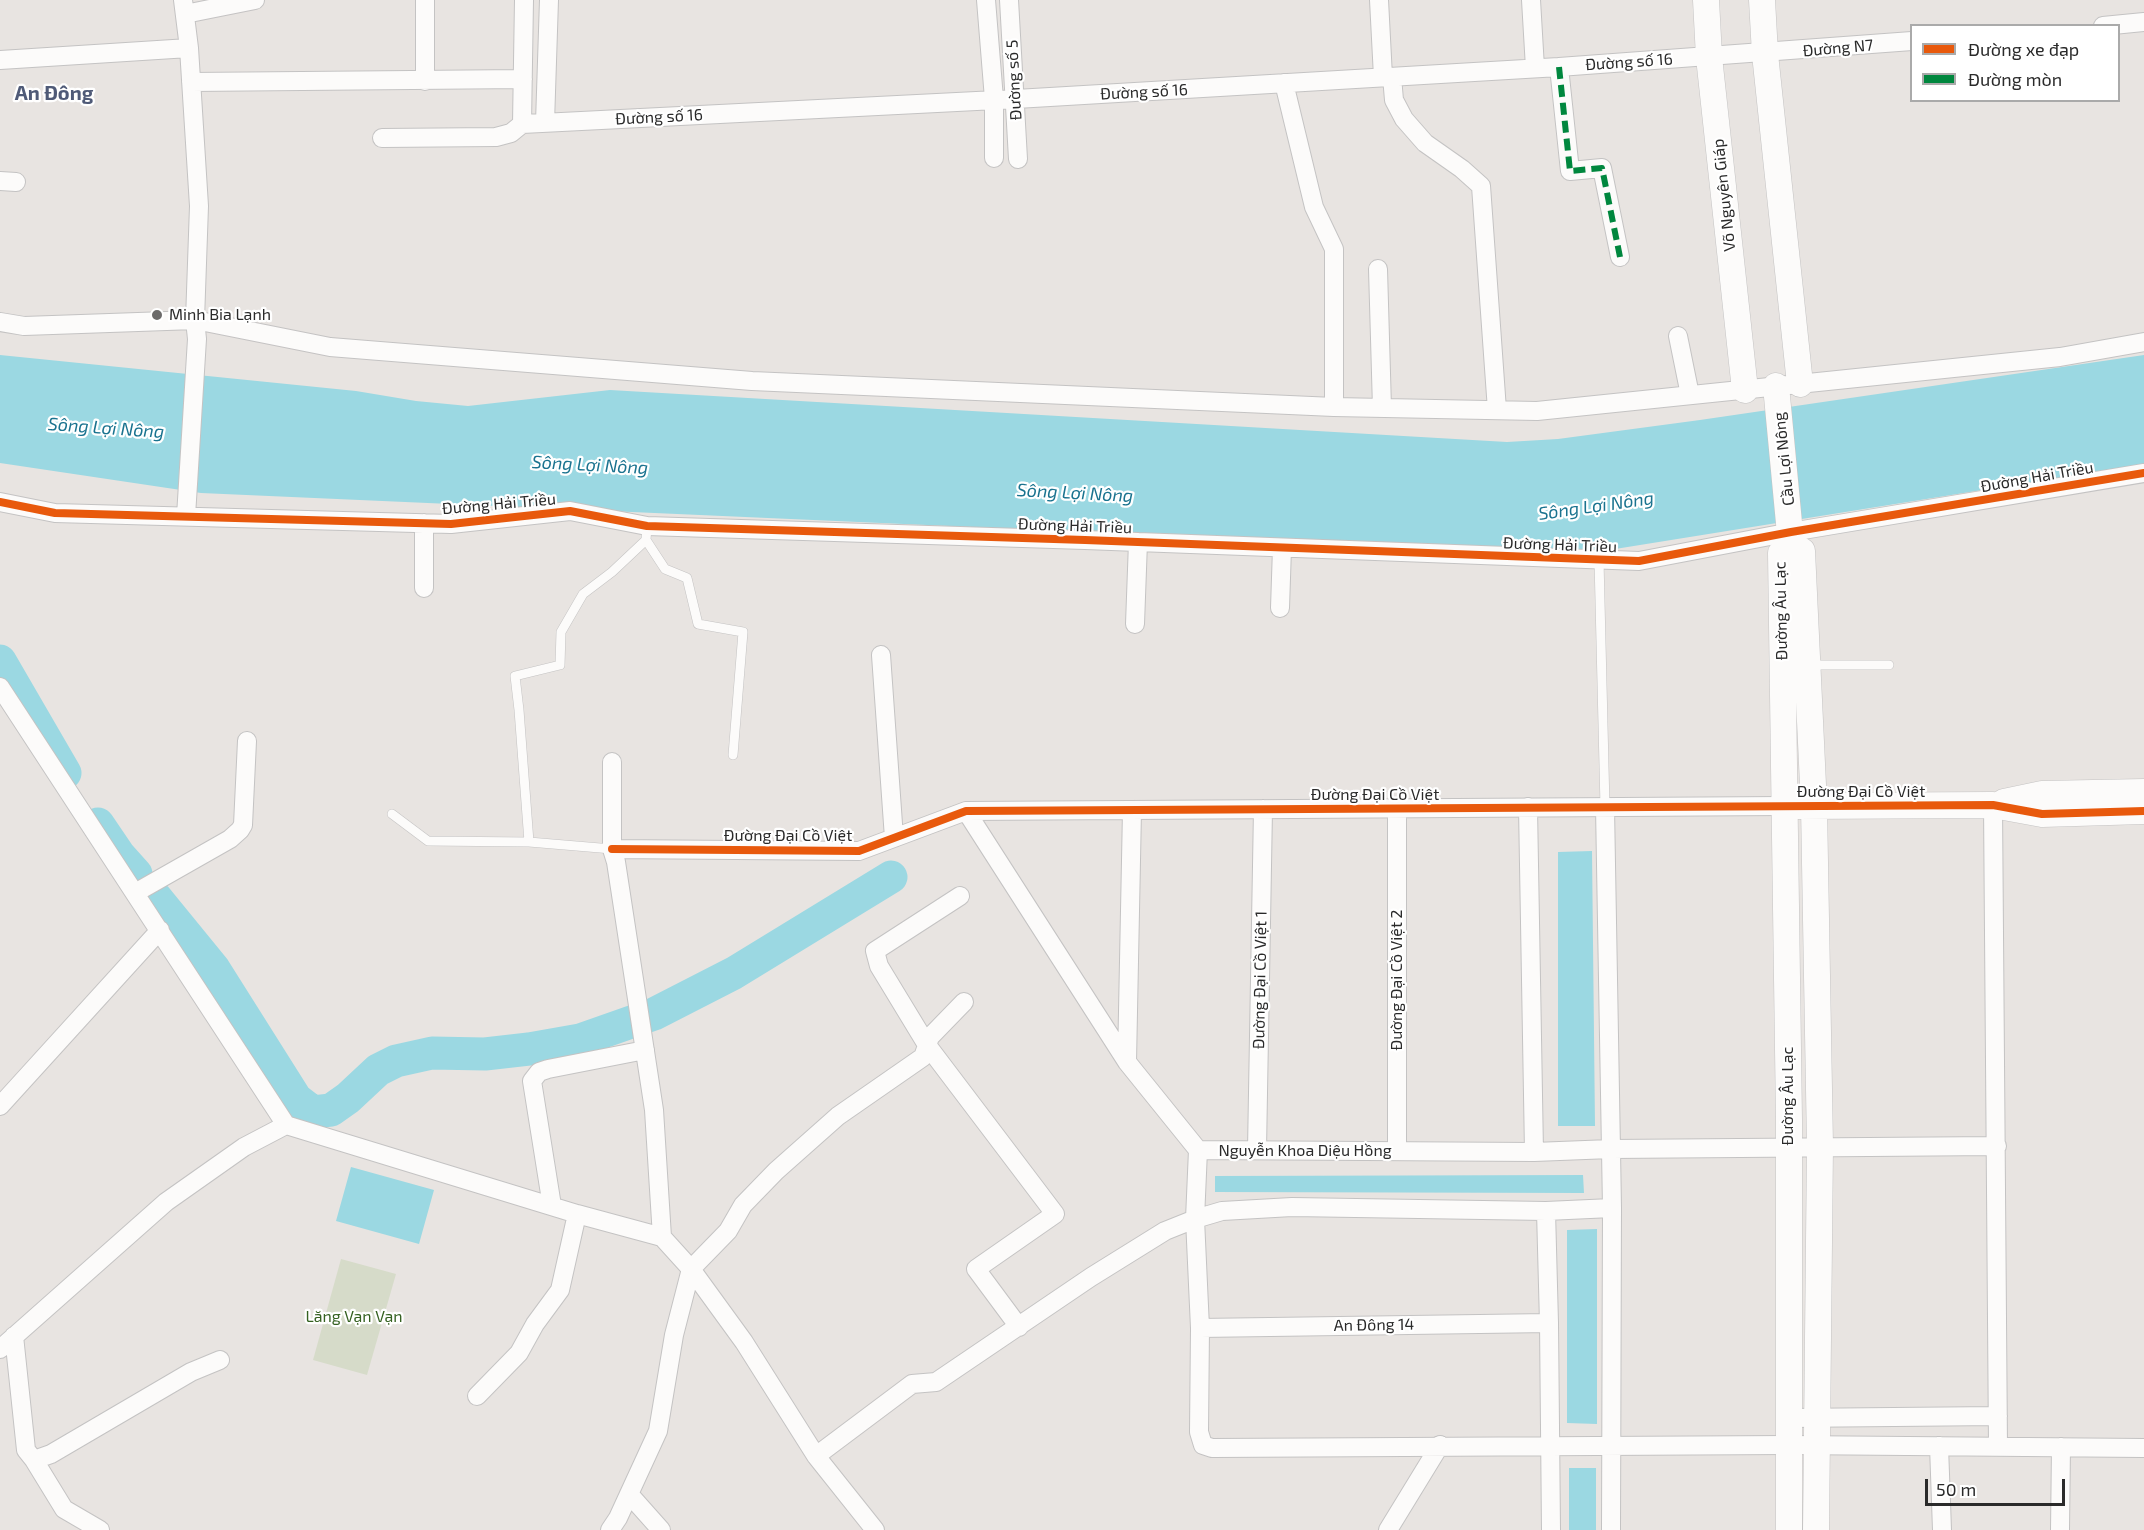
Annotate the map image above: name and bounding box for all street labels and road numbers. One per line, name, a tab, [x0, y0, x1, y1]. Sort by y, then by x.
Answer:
street label: Đường N7	[1802, 35, 1874, 61]
street label: Đường số 5	[1002, 39, 1026, 121]
street label: Đường số 16	[1585, 49, 1673, 75]
street label: Đường số 16	[1100, 80, 1188, 104]
street label: Đường số 16	[615, 105, 703, 129]
street label: Võ Nguyên Giáp	[1709, 138, 1739, 252]
street label: Cầu Lợi Nông	[1770, 411, 1798, 507]
street label: Đường Hải Triều	[1979, 458, 2095, 496]
street label: Đường Hải Triều	[441, 489, 557, 519]
street label: Đường Hải Triều	[1018, 514, 1132, 538]
street label: Đường Hải Triều	[1503, 533, 1617, 557]
street label: Đường Âu Lạc	[1771, 561, 1791, 661]
street label: Đường Đại Cồ Việt	[1797, 782, 1925, 802]
street label: Đường Đại Cồ Việt	[1311, 785, 1439, 805]
street label: Đường Đại Cồ Việt	[724, 826, 852, 846]
street label: Đường Đại Cồ Việt 2	[1387, 909, 1407, 1051]
street label: Đường Đại Cồ Việt 1	[1249, 911, 1271, 1049]
street label: Đường Âu Lạc	[1778, 1047, 1798, 1145]
street label: Nguyễn Khoa Diệu Hồng	[1218, 1141, 1392, 1161]
street label: An Đông 14	[1334, 1315, 1414, 1335]

